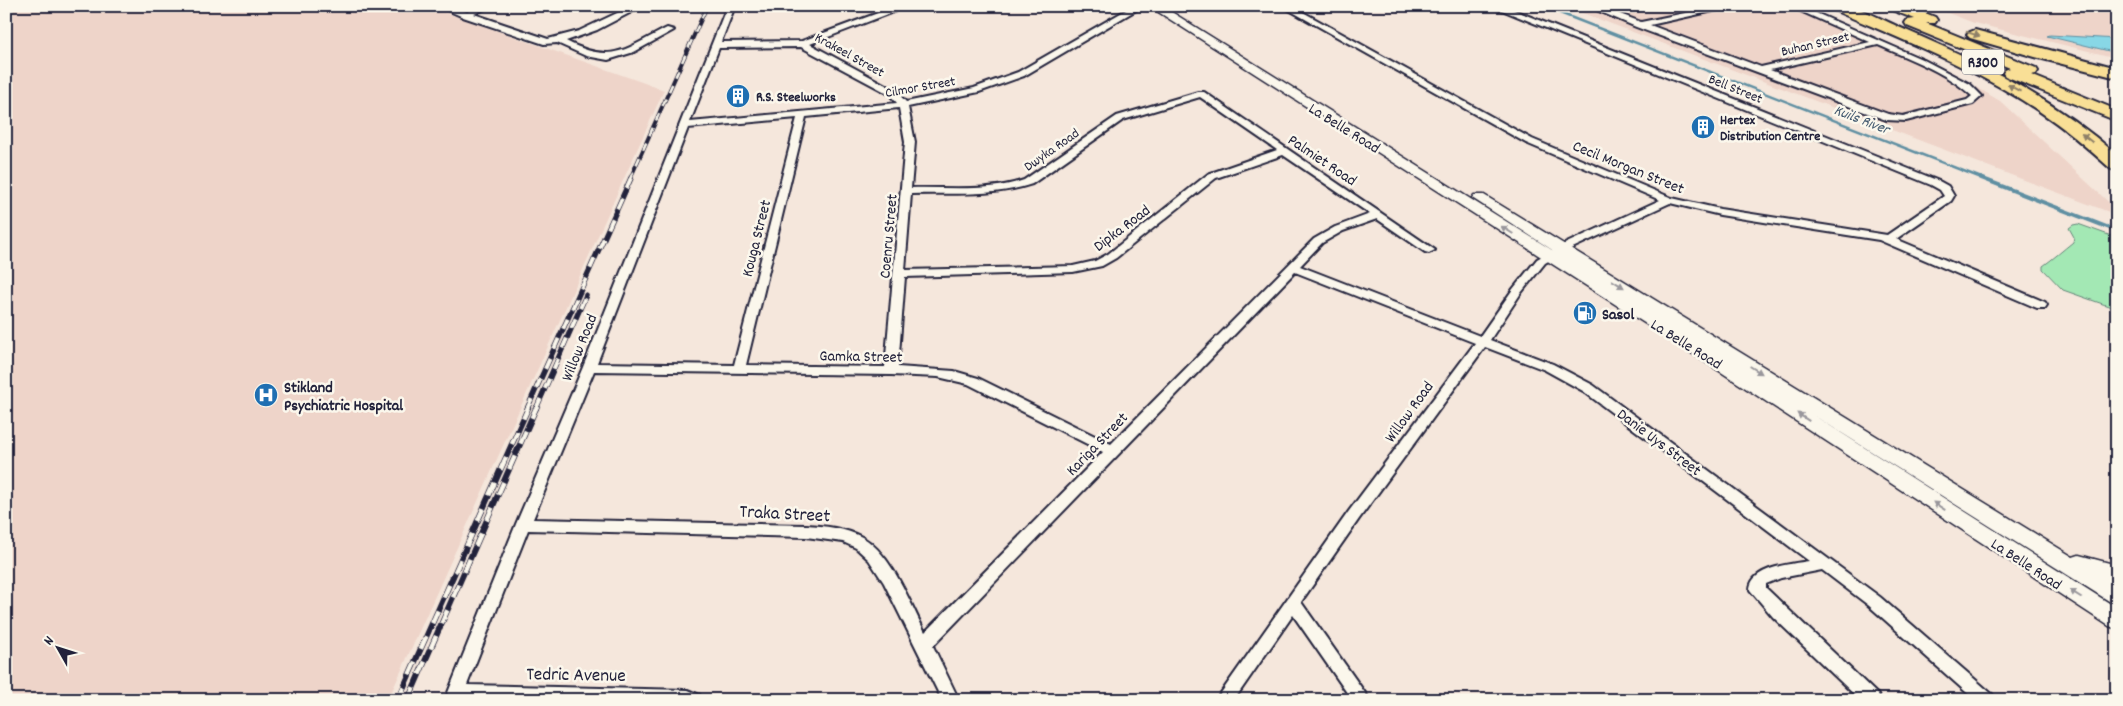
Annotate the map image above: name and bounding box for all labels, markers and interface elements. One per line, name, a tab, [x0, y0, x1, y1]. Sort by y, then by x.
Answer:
street label: Buhan Street	[1779, 27, 1851, 62]
street label: Krakeel Street	[811, 28, 887, 83]
one-way arrow	[1965, 30, 1980, 38]
road number: R300	[1962, 50, 2004, 74]
street label: Bell Street	[1705, 70, 1765, 110]
street label: Cilmor Street	[884, 72, 957, 104]
building icon: R.S. Steelworks	[725, 83, 751, 109]
one-way arrow	[2006, 84, 2021, 92]
place label: R.S. Steelworks	[756, 88, 836, 108]
street label: La Belle Road	[1303, 98, 1384, 160]
water label: Kuils River	[1830, 100, 1894, 142]
place label: Hertex Distribution Centre	[1720, 111, 1820, 147]
building icon: Hertex Distribution Centre	[1690, 114, 1716, 140]
street label: Dwyka Road	[1020, 124, 1084, 177]
street label: Palmiet Road	[1282, 129, 1361, 193]
one-way arrow	[2081, 132, 2094, 143]
street label: Cecil Morgan Street	[1569, 135, 1687, 201]
street label: Coenru Street	[874, 193, 905, 279]
street label: Kouga Street	[737, 198, 778, 279]
street label: Dipka Road	[1089, 200, 1156, 258]
one-way arrow	[1500, 225, 1514, 234]
one-way arrow	[1611, 280, 1624, 289]
fuel station icon: Sasol	[1572, 300, 1598, 326]
place label: Sasol	[1602, 304, 1634, 327]
street label: Willow Road	[556, 311, 604, 385]
street label: La Belle Road	[1645, 314, 1726, 376]
street label: Gamka Street	[819, 345, 903, 370]
one-way arrow	[1750, 365, 1763, 374]
place label: Stikland Psychiatric Hospital	[284, 377, 403, 418]
street label: Willow Road	[1380, 377, 1440, 448]
hospital icon: Stikland Psychiatric Hospital	[253, 382, 279, 408]
street label: Danie Uys Street	[1612, 404, 1706, 482]
street label: Kariga Street	[1061, 408, 1134, 482]
one-way arrow	[1796, 412, 1810, 422]
street label: Traka Street	[739, 500, 831, 531]
one-way arrow	[1932, 501, 1946, 511]
street label: La Belle Road	[1986, 534, 2066, 597]
one-way arrow	[2069, 590, 2082, 599]
north arrow	[32, 624, 82, 674]
text: N	[40, 632, 59, 650]
street label: Tedric Avenue	[526, 662, 626, 691]

